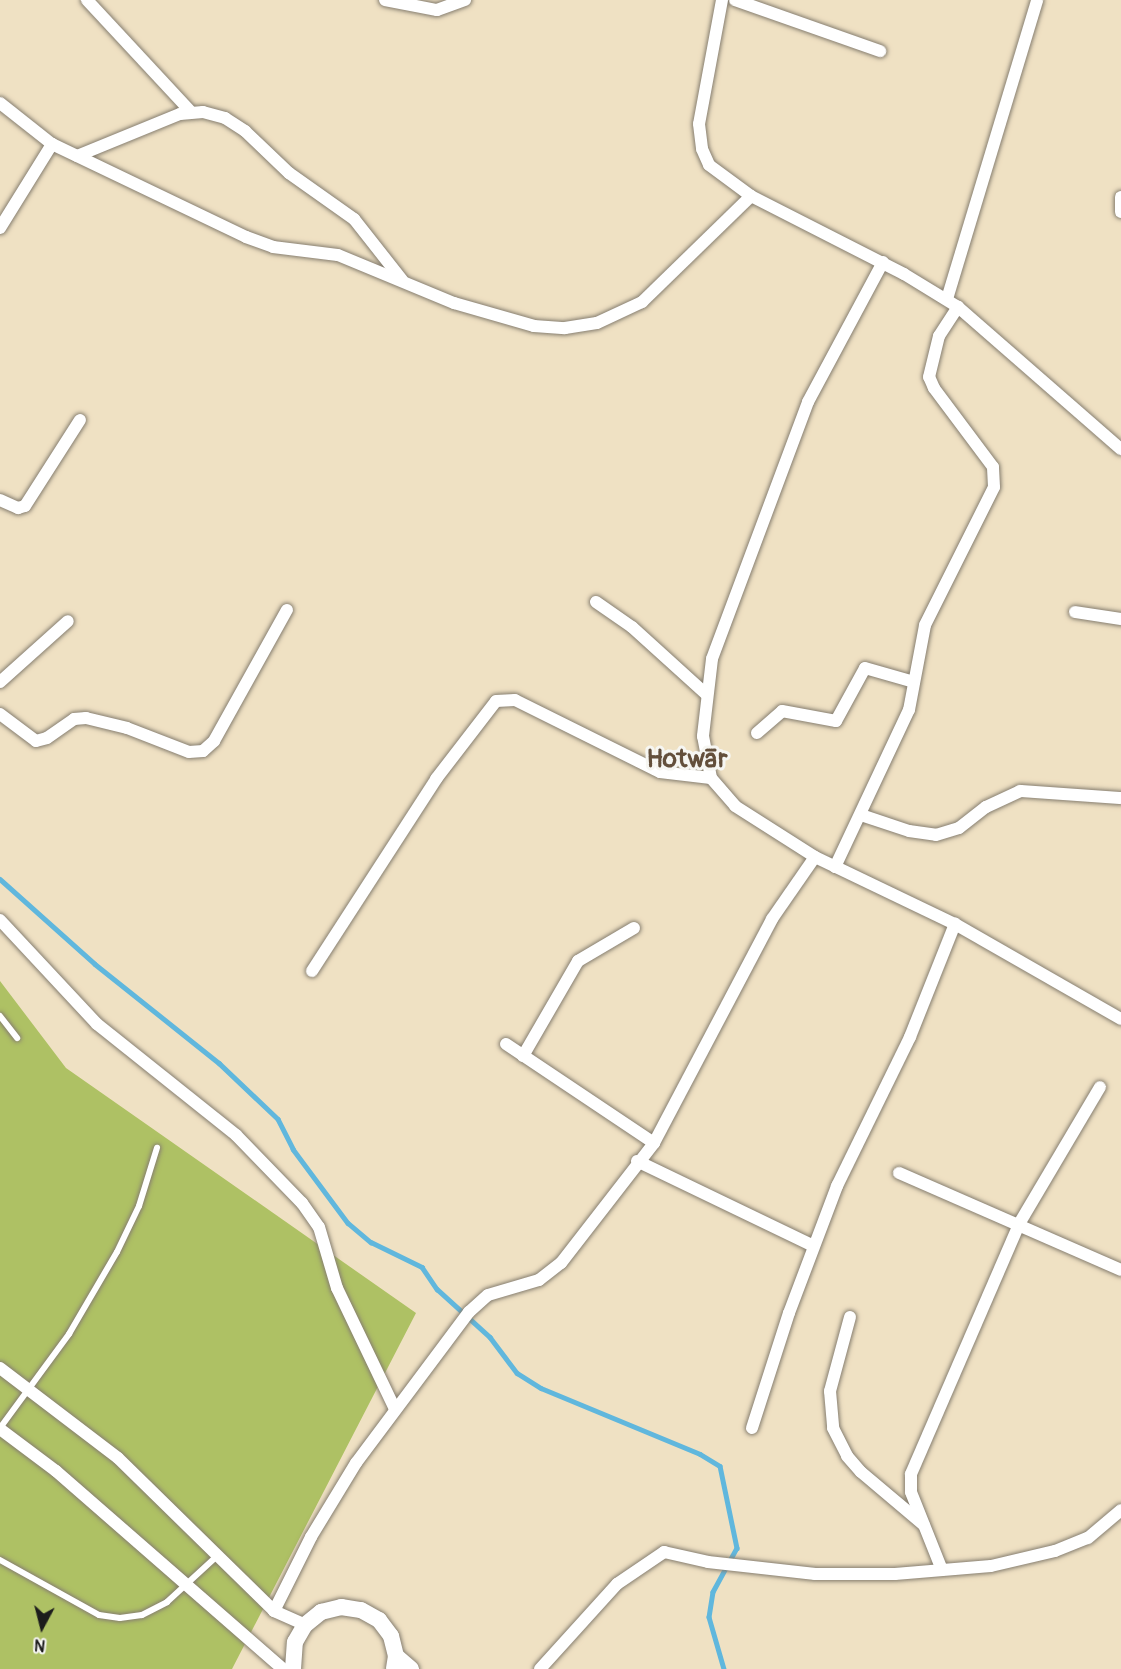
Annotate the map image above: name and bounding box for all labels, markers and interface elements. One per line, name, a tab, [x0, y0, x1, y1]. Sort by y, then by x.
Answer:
district label: Hotwār	[646, 744, 728, 776]
north arrow	[12, 1597, 72, 1657]
text: N	[33, 1634, 46, 1655]

